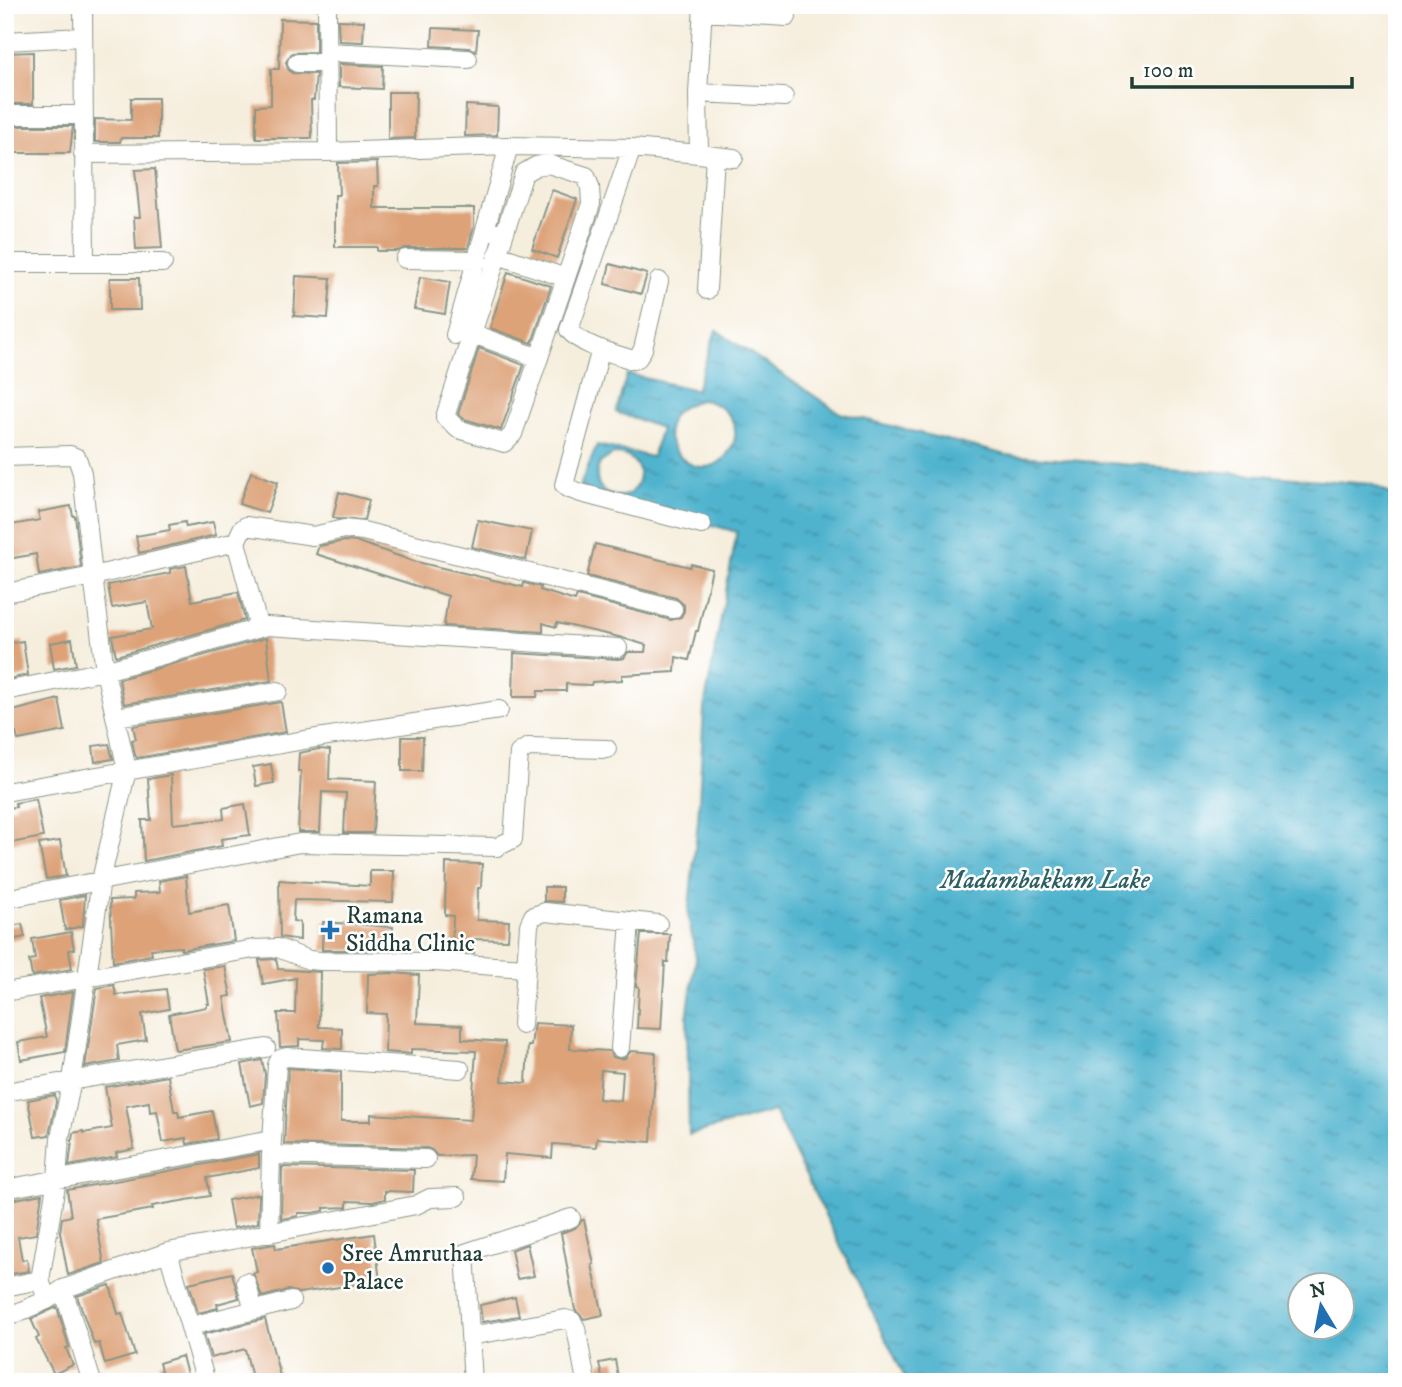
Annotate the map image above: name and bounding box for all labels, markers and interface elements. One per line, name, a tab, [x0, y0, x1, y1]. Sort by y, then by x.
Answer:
scale bar	[1132, 46, 1353, 90]
text: 100 m	[1143, 58, 1194, 84]
water label: Madambakkam Lake	[938, 864, 1151, 897]
place label: Ramana Siddha Clinic	[346, 901, 475, 959]
marker: Ramana Siddha Clinic	[320, 920, 340, 940]
place label: Sree Amruthaa Palace	[342, 1239, 484, 1297]
marker: Sree Amruthaa Palace	[320, 1260, 336, 1276]
north arrow	[1286, 1272, 1356, 1342]
text: N	[1309, 1278, 1328, 1303]

